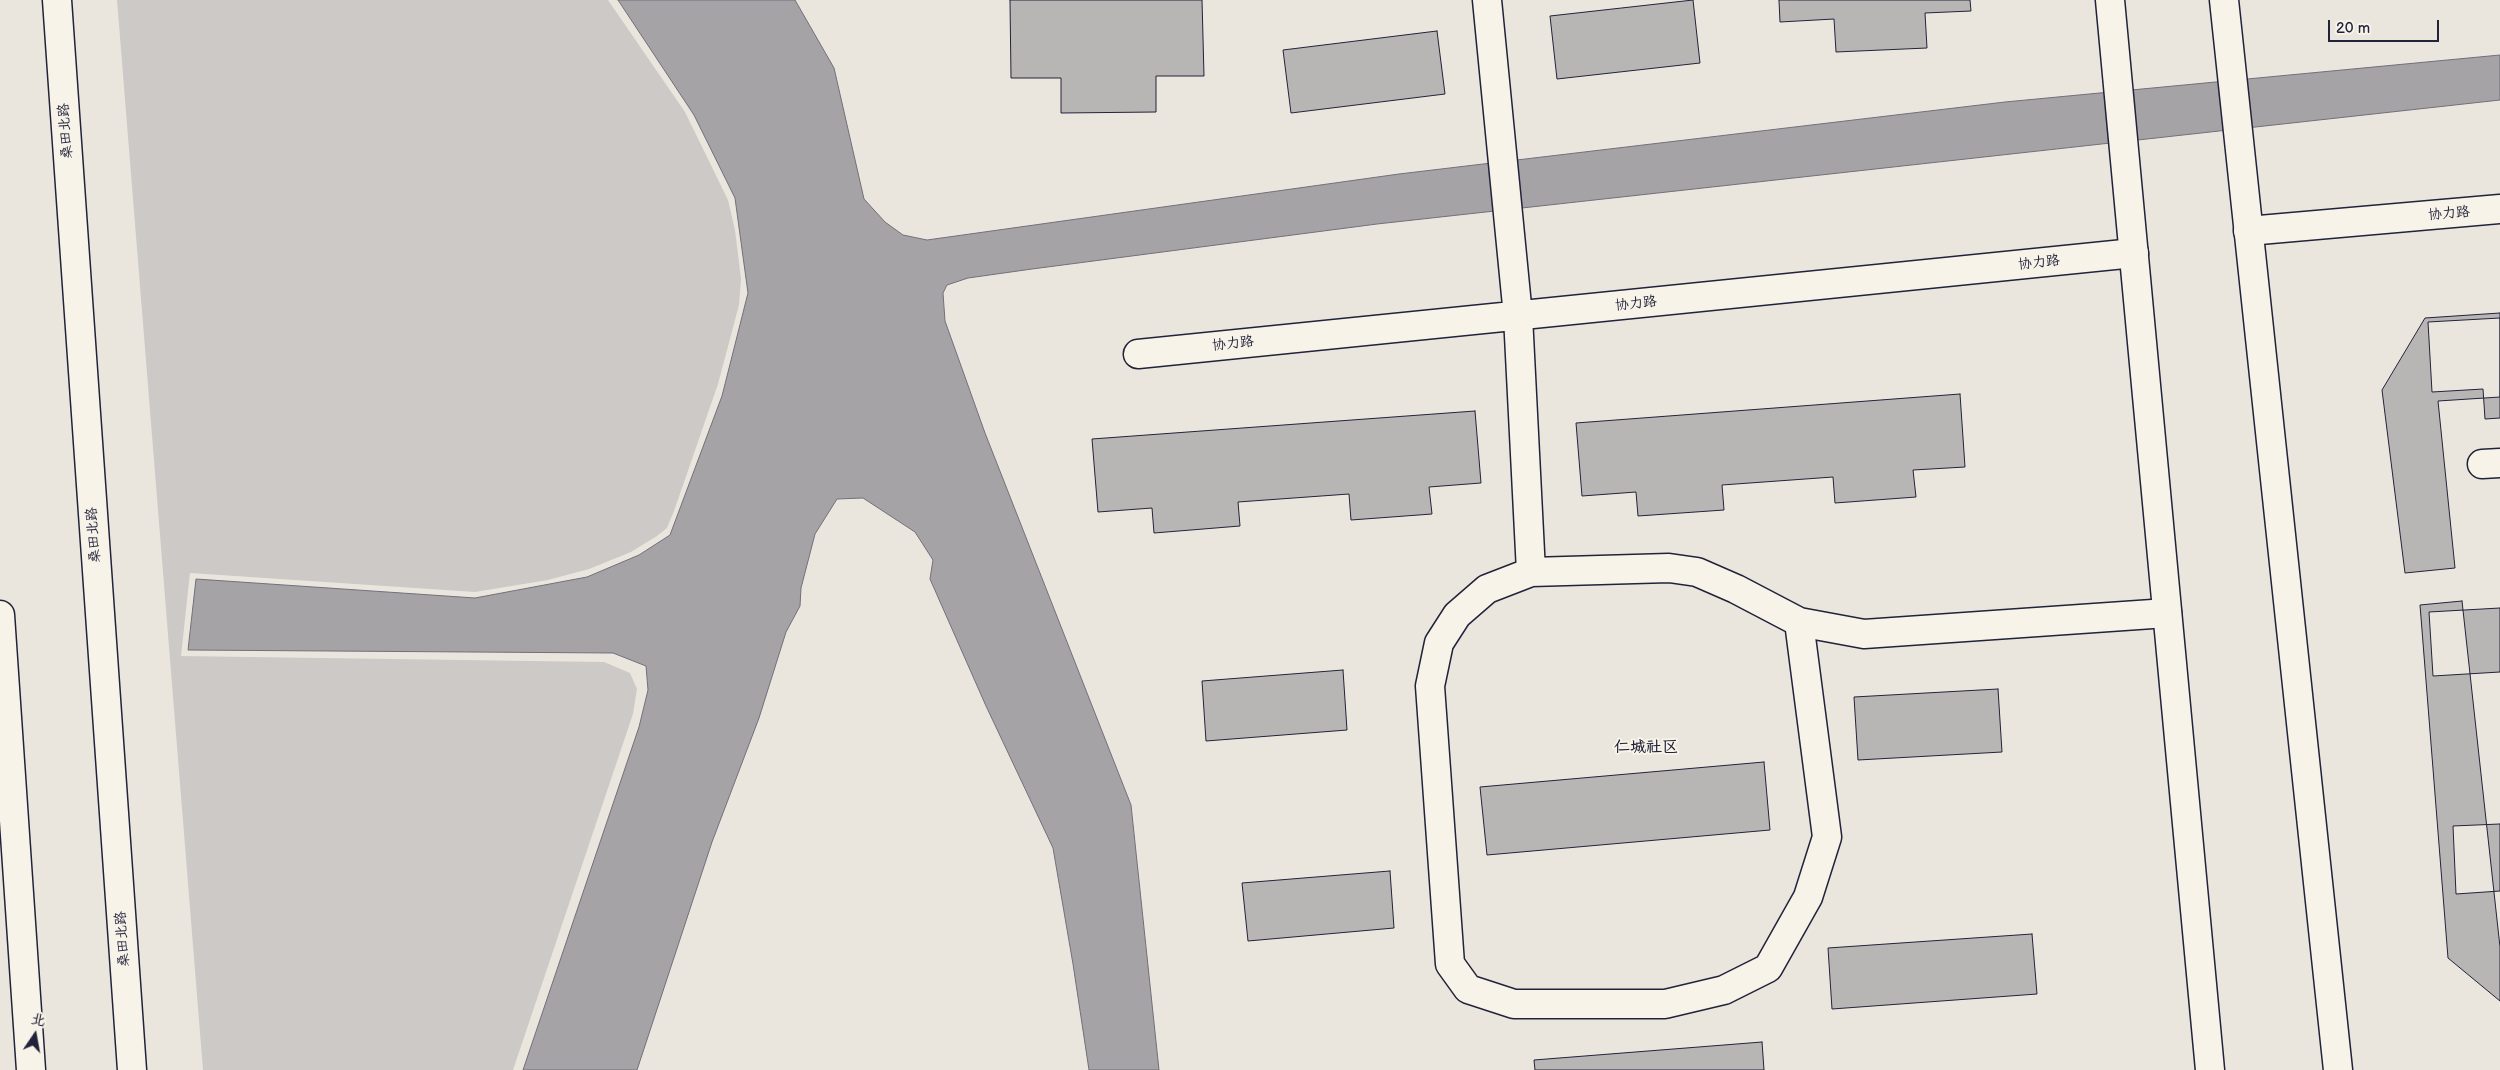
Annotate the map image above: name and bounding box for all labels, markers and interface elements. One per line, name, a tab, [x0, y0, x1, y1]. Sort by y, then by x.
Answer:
scale bar	[2330, 10, 2441, 42]
text: 20 m	[2336, 19, 2370, 38]
street label: 桑田北路	[56, 102, 76, 160]
street label: 协力路	[2427, 204, 2471, 224]
street label: 协力路	[2017, 252, 2061, 274]
street label: 协力路	[1614, 293, 1658, 315]
street label: 协力路	[1211, 333, 1255, 355]
street label: 桑田北路	[84, 506, 104, 564]
district label: 仁城社区	[1614, 738, 1678, 758]
street label: 桑田北路	[113, 910, 133, 968]
north arrow	[10, 1010, 60, 1060]
text: 北	[30, 1010, 47, 1030]

